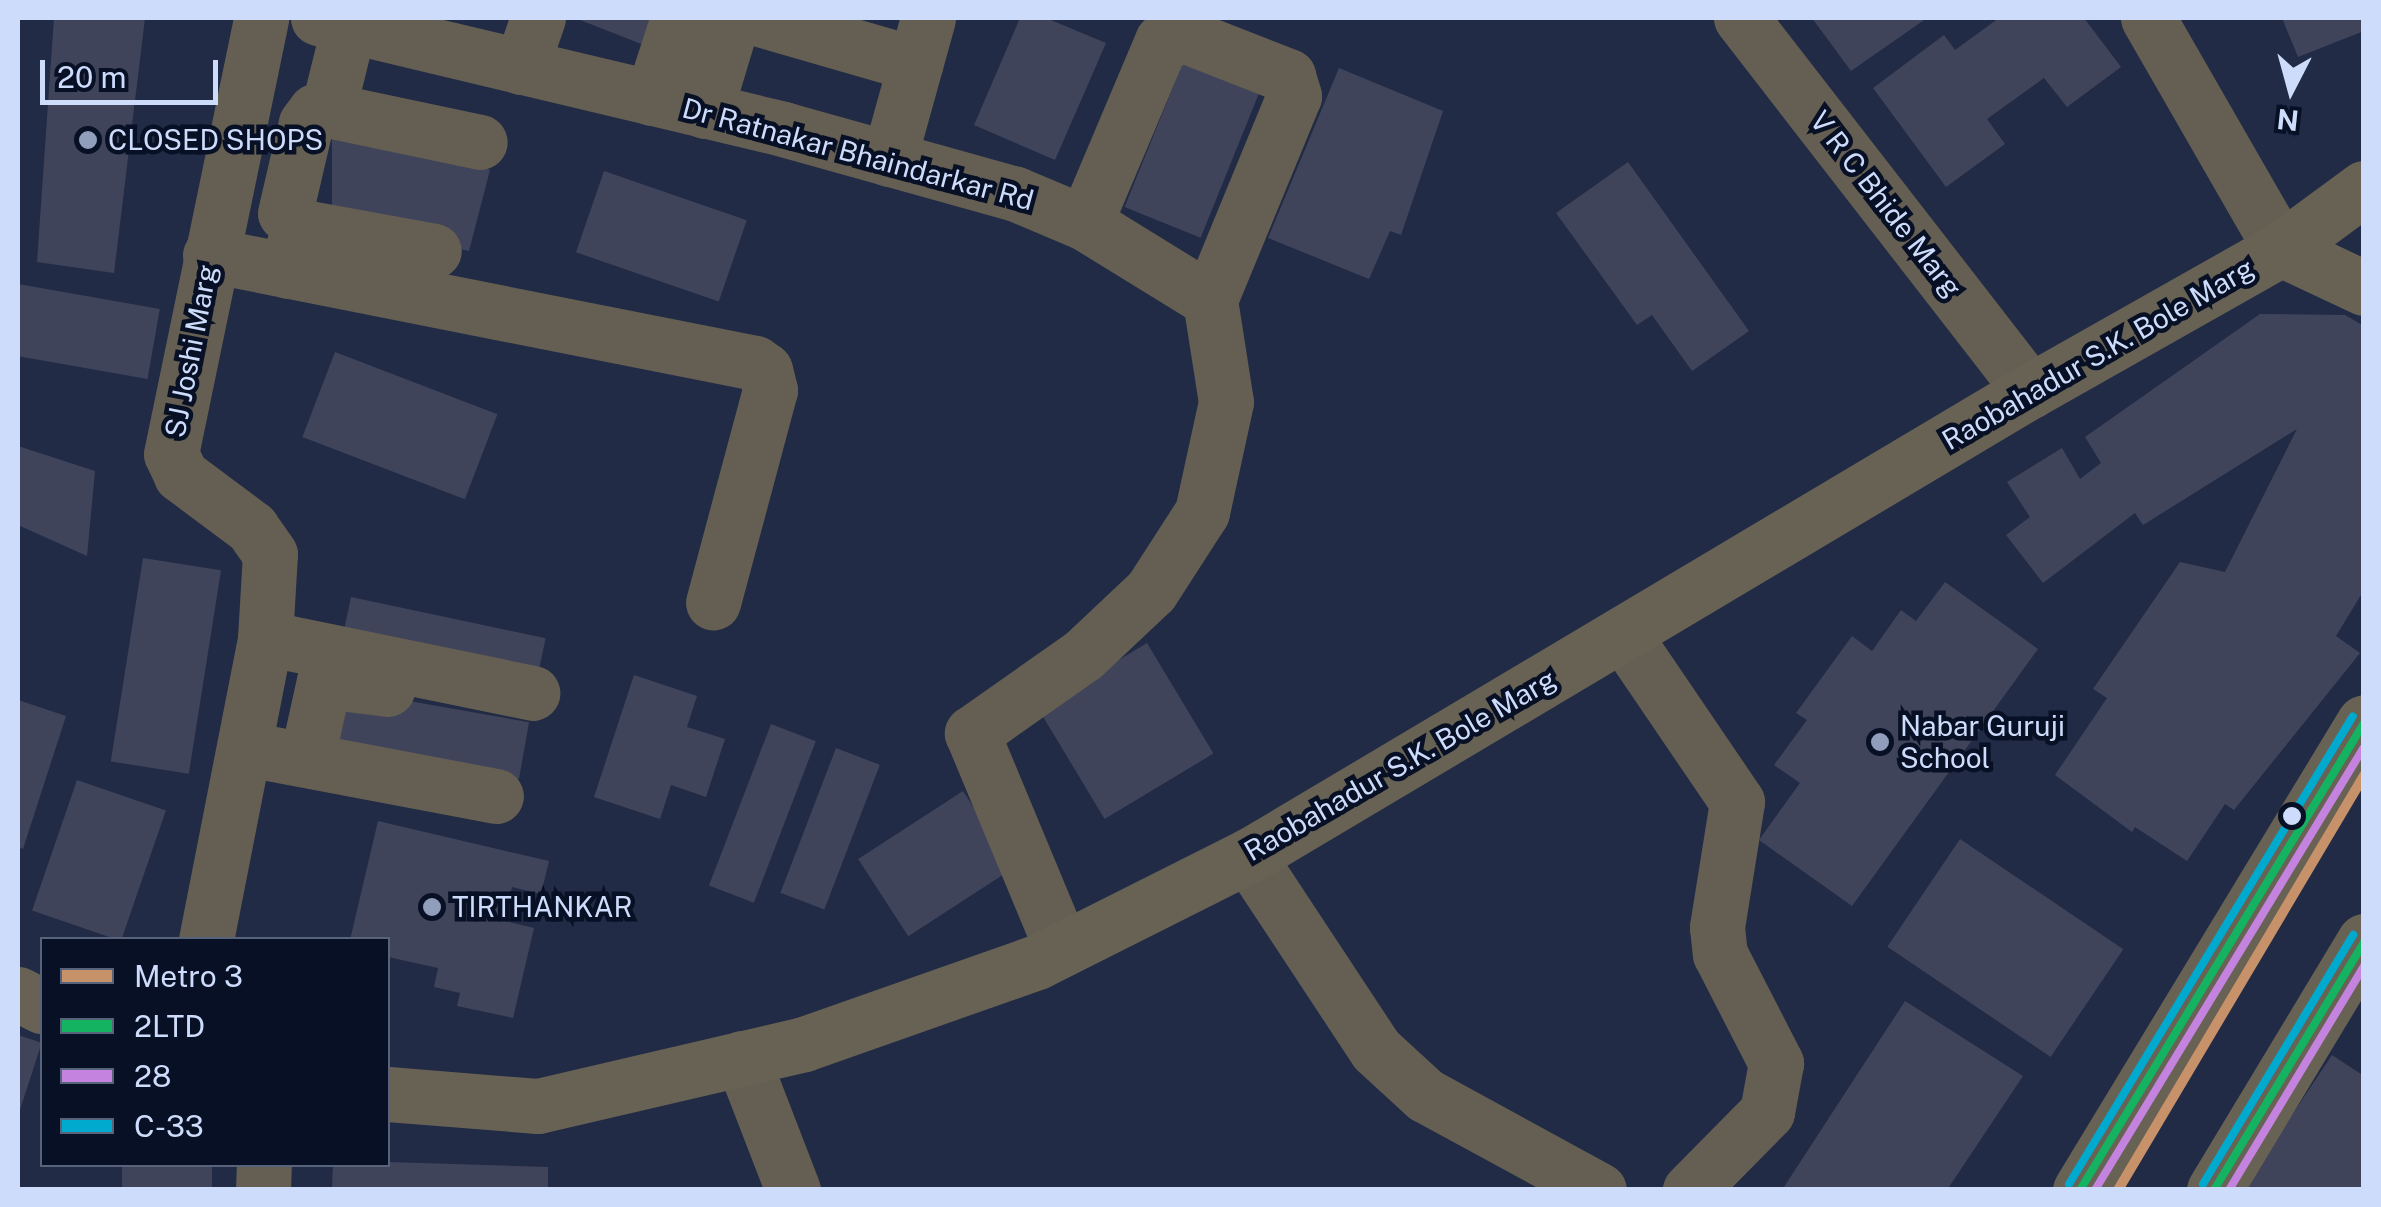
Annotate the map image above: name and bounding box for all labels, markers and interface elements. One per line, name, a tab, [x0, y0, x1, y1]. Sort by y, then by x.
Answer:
scale bar	[45, 40, 222, 102]
north arrow	[2241, 40, 2341, 140]
text: 20 m	[57, 59, 126, 95]
street label: Dr Ratnakar Bhaindarkar Rd	[679, 91, 1037, 217]
text: N	[2275, 103, 2300, 138]
street label: V R C Bhide Marg	[1803, 104, 1969, 304]
place label: CLOSED SHOPS	[108, 123, 323, 157]
marker: CLOSED SHOPS	[77, 129, 99, 151]
street label: Raobahadur S.K. Bole Marg	[1936, 251, 2260, 457]
street label: SJ Joshi Marg	[158, 262, 224, 440]
street label: Raobahadur S.K. Bole Marg	[1238, 662, 1562, 868]
place label: Nabar Guruji School	[1900, 709, 2065, 775]
marker: Nabar Guruji School	[1869, 731, 1891, 753]
unlabelled marker	[2282, 806, 2302, 826]
place label: TIRTHANKAR	[452, 890, 633, 924]
marker: TIRTHANKAR	[421, 896, 443, 918]
legend	[40, 937, 390, 1167]
text: Metro 3	[134, 958, 243, 994]
text: 2LTD	[134, 1008, 205, 1044]
text: 28	[134, 1058, 171, 1094]
text: C-33	[134, 1108, 204, 1144]

